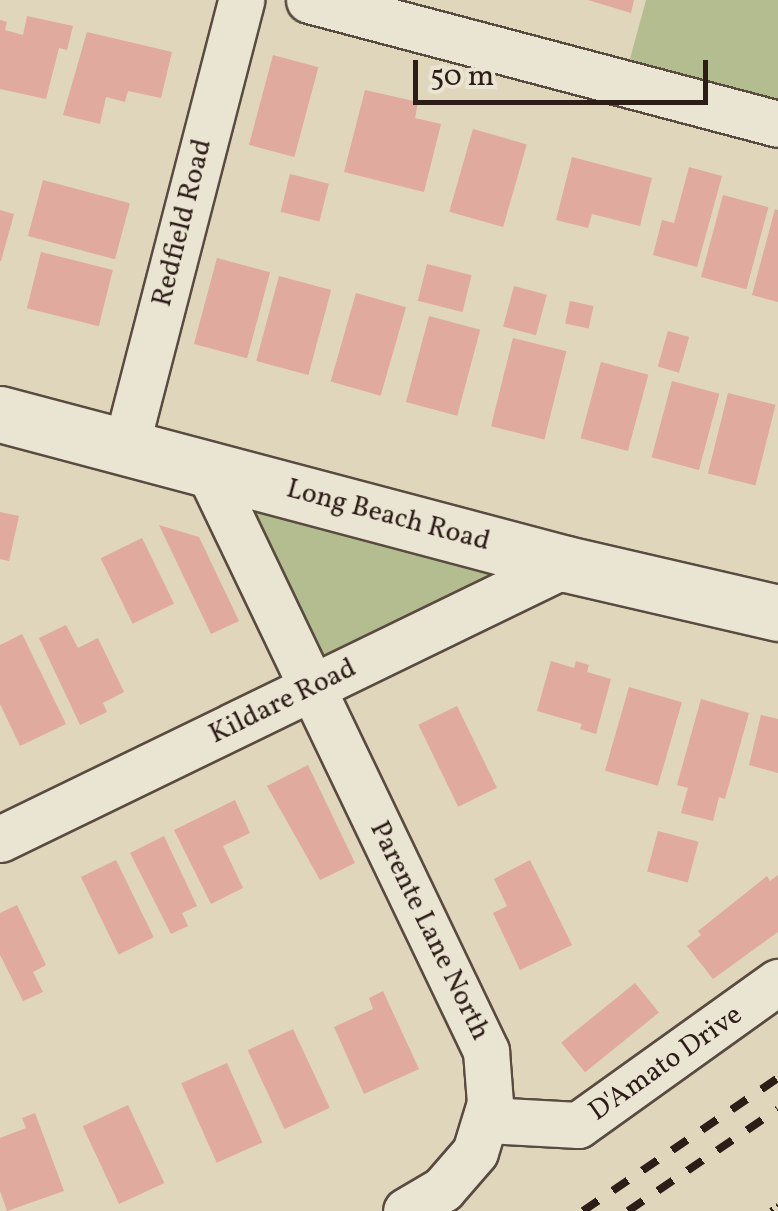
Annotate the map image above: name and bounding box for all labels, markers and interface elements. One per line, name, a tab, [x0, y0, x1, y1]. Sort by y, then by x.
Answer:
scale bar	[418, 40, 713, 102]
text: 50 m	[430, 56, 494, 98]
street label: Redfield Road	[146, 136, 220, 310]
street label: Long Beach Road	[283, 473, 493, 559]
street label: Kildare Road	[204, 652, 362, 752]
street label: Parente Lane North	[361, 816, 497, 1046]
street label: D'Amato Drive	[583, 999, 749, 1129]

